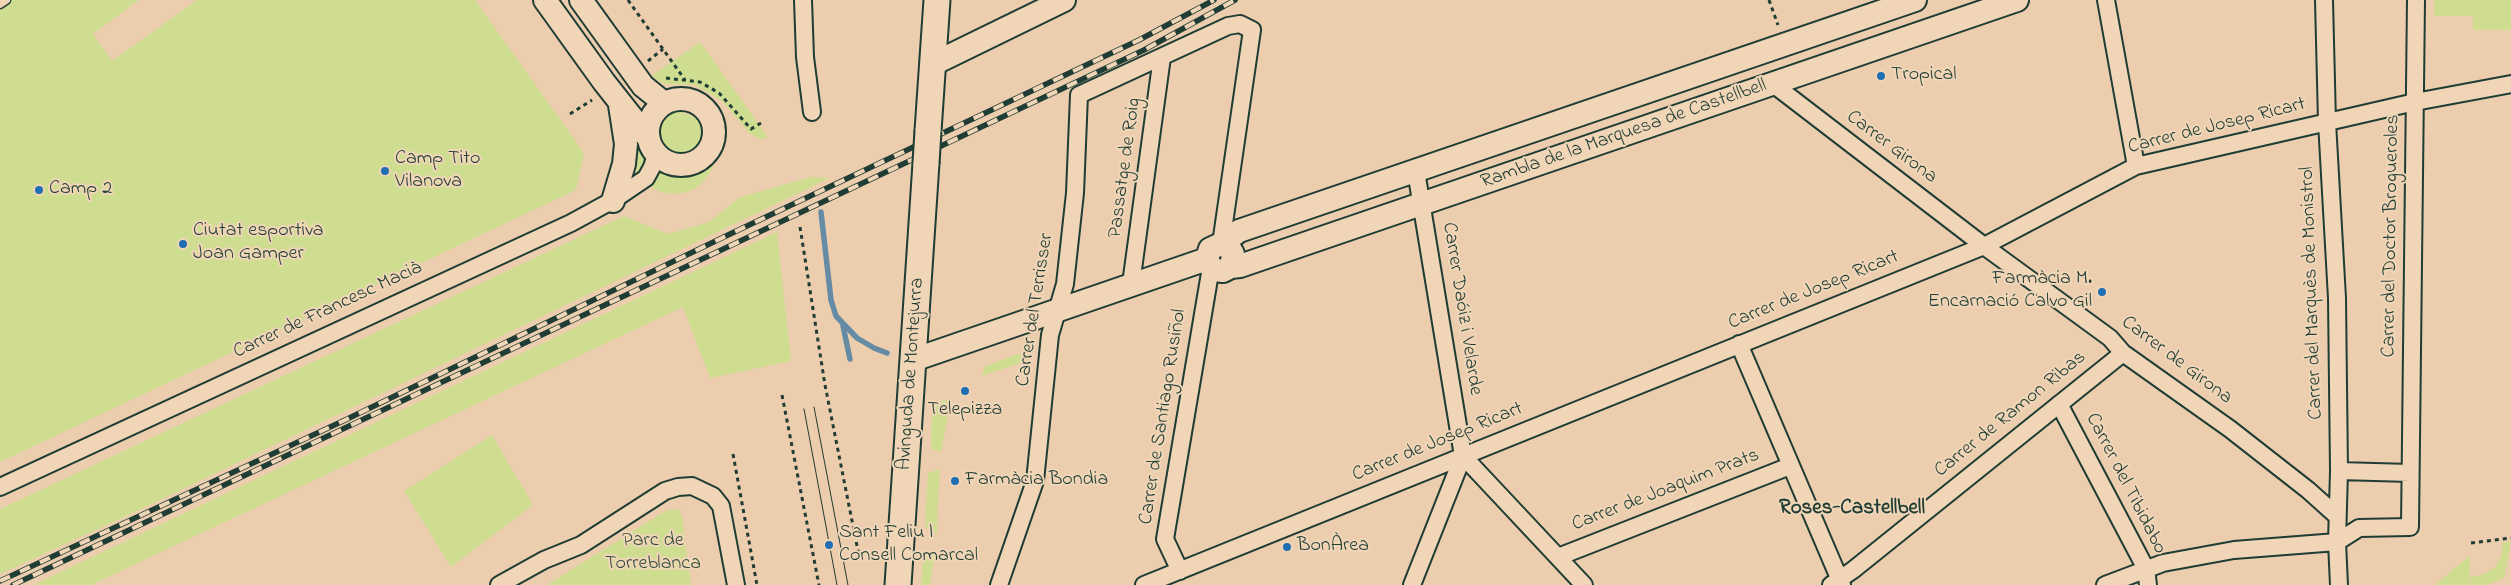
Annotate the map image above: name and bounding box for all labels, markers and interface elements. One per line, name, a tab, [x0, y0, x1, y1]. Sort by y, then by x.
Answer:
place label: Tropical	[1891, 64, 1957, 88]
marker: Tropical	[1875, 70, 1887, 82]
street label: Rambla de la Marquesa de Castellbell	[1478, 75, 1770, 195]
street label: Carrer de Josep Ricart	[2126, 93, 2308, 161]
street label: Passatge de Roig	[1104, 96, 1148, 240]
street label: Carrer Girona	[1841, 106, 1941, 190]
street label: Carrer del Doctor Brogueroles	[2378, 114, 2406, 358]
place label: Camp Tito Vilanova	[395, 148, 480, 195]
marker: Camp Tito Vilanova	[379, 165, 391, 177]
street label: Carrer del Marquès de Monistrol	[2297, 166, 2329, 420]
place label: Camp 2	[49, 178, 112, 202]
marker: Camp 2	[33, 184, 45, 196]
place label: Ciutat esportiva Joan Gamper	[193, 220, 324, 267]
street label: Carrer Daóiz i Velarde	[1435, 221, 1487, 397]
street label: Carrer del Terrisser	[1012, 232, 1060, 388]
marker: Ciutat esportiva Joan Gamper	[177, 238, 189, 250]
street label: Carrer de Josep Ricart	[1725, 246, 1903, 336]
street label: Carrer de Francesc Macià	[230, 257, 426, 365]
place label: Farmàcia M. Encarnació Calvo Gil	[1928, 268, 2092, 315]
street label: Avinguda de Montejurra	[893, 277, 931, 471]
marker: Farmàcia M. Encarnació Calvo Gil	[2096, 286, 2108, 298]
street label: Carrer de Santiago Rusiñol	[1135, 308, 1193, 526]
street label: Carrer de Girona	[2116, 311, 2236, 411]
street label: Carrer de Ramon Ribas	[1930, 346, 2092, 484]
marker: Telepizza	[959, 385, 971, 397]
street label: Carrer de Josep Ricart	[1349, 398, 1527, 488]
place label: Telepizza	[928, 399, 1002, 423]
street label: Carrer del Tibidabo	[2079, 409, 2171, 559]
street label: Carrer de Joaquim Prats	[1569, 444, 1763, 538]
place label: Farmàcia Bondia	[965, 469, 1108, 493]
marker: Farmàcia Bondia	[949, 475, 961, 487]
district label: Roses-Castellbell	[1779, 497, 1925, 523]
place label: Sant Feliu | Consell Comarcal	[839, 522, 978, 569]
park label: Parc de Torreblanca	[605, 530, 701, 577]
place label: BonÀrea	[1297, 535, 1369, 559]
marker: Sant Feliu | Consell Comarcal	[823, 539, 835, 551]
marker: BonÀrea	[1281, 541, 1293, 553]

